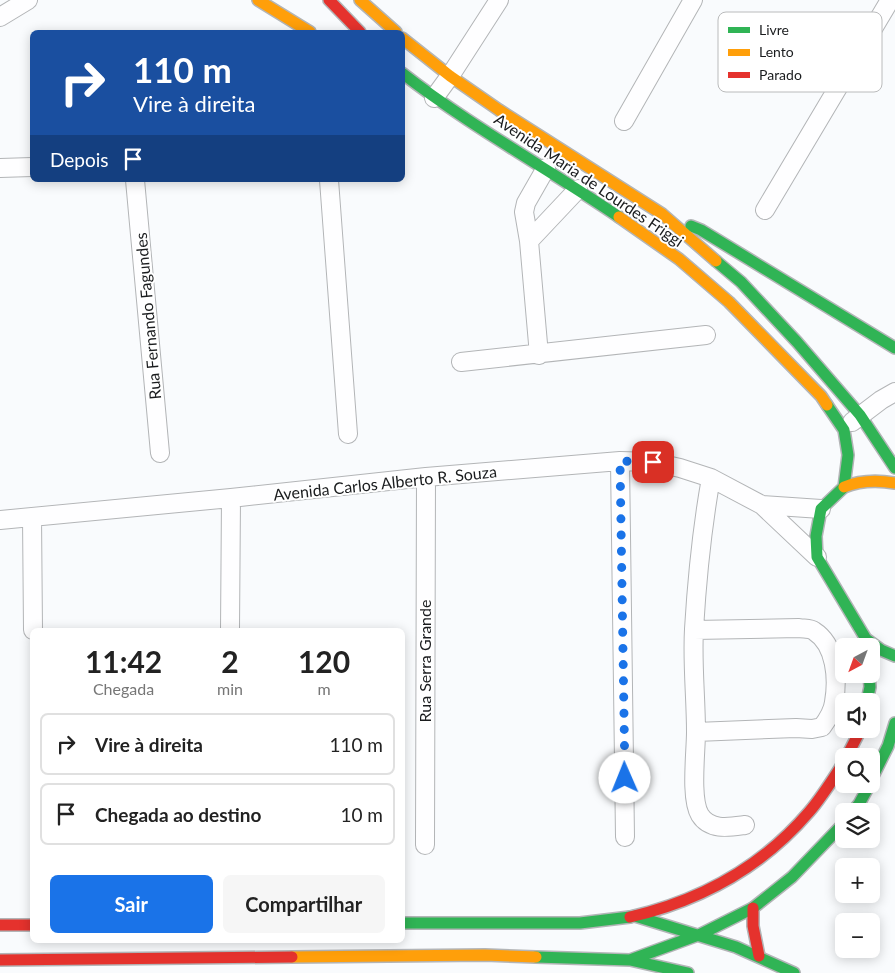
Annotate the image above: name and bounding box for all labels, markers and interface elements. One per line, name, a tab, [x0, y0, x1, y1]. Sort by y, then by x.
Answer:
legend	[718, 12, 882, 92]
text: Livre	[759, 21, 789, 38]
text: Lento	[759, 43, 794, 60]
text: 110 m	[133, 48, 232, 90]
icon: right	[50, 50, 115, 115]
text: Parado	[759, 66, 802, 83]
text: Vire à direita	[133, 90, 255, 117]
street label: Avenida Maria de Lourdes Friggi	[491, 109, 688, 250]
icon: arrive	[119, 145, 147, 173]
text: Depois	[50, 148, 109, 171]
street label: Rua Fernando Fagundes	[131, 232, 164, 400]
pin	[632, 441, 674, 483]
icon: arrive	[639, 448, 667, 476]
street label: Avenida Carlos Alberto R. Souza	[272, 461, 498, 504]
street label: Rua Serra Grande	[415, 600, 434, 722]
north arrow	[835, 638, 880, 682]
map controls	[835, 638, 880, 958]
text: 11:42	[85, 643, 162, 679]
text: 2	[221, 643, 239, 679]
text: 120	[298, 643, 350, 679]
text: Chegada	[93, 679, 154, 698]
text: min	[217, 679, 243, 698]
text: m	[317, 679, 331, 698]
button: sound	[835, 693, 880, 738]
icon: right	[52, 730, 80, 758]
text: Vire à direita	[95, 733, 203, 756]
text: 110 m	[329, 733, 383, 756]
button: search	[835, 748, 880, 793]
position arrow	[598, 751, 650, 803]
icon: arrive	[52, 800, 80, 828]
text: Chegada ao destino	[95, 803, 261, 826]
text: 10 m	[340, 803, 383, 826]
button: layers	[835, 803, 880, 848]
button: +	[835, 858, 880, 903]
button: Sair	[50, 875, 213, 933]
button: Compartilhar	[223, 875, 385, 933]
button: −	[835, 913, 880, 958]

